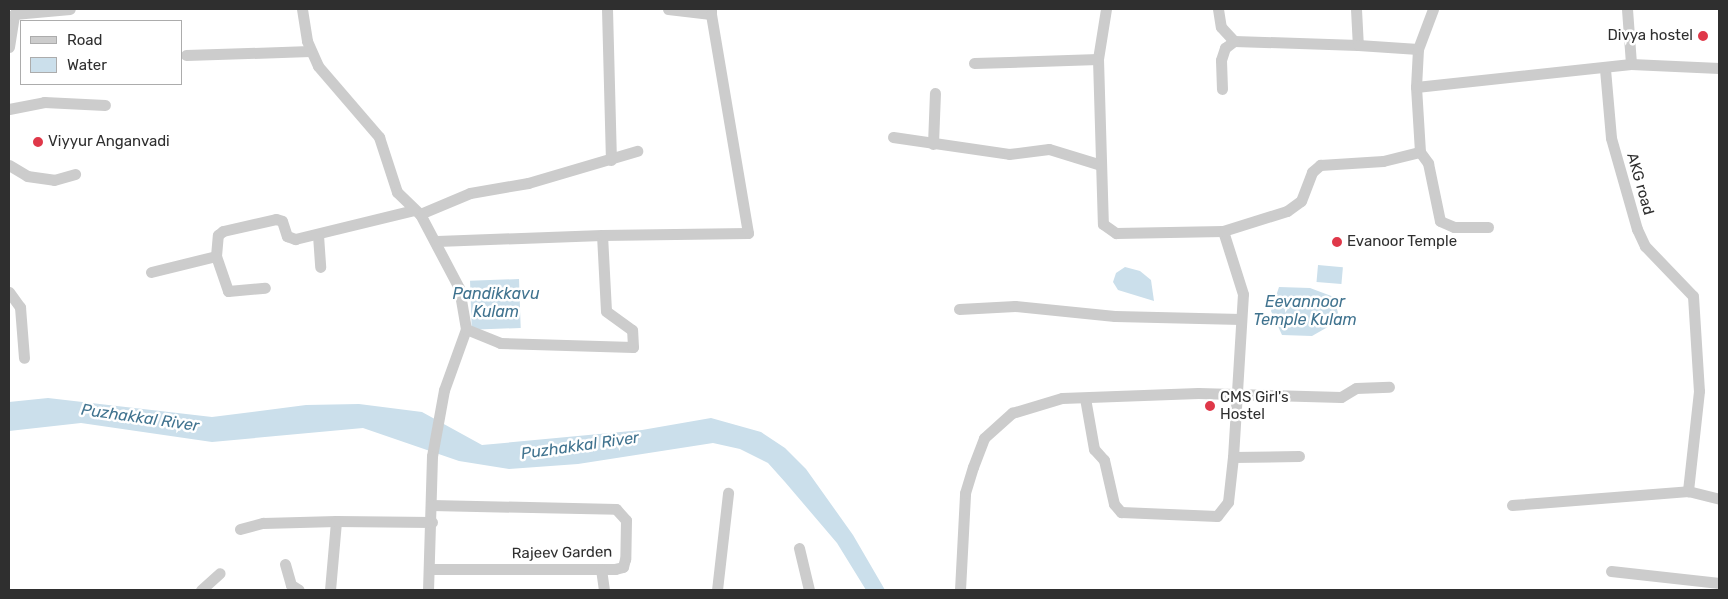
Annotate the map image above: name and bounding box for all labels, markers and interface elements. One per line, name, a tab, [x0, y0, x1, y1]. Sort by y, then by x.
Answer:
legend	[20, 20, 182, 85]
place label: Divya hostel	[1607, 27, 1693, 45]
marker: Divya hostel	[1697, 30, 1709, 42]
text: Road	[67, 31, 103, 49]
text: Water	[67, 56, 107, 74]
place label: Viyyur Anganvadi	[48, 133, 170, 151]
marker: Viyyur Anganvadi	[32, 136, 44, 148]
street label: AKG road	[1623, 151, 1657, 217]
place label: Evanoor Temple	[1347, 233, 1458, 251]
marker: Evanoor Temple	[1331, 236, 1343, 248]
water label: Pandikkavu Kulam	[452, 284, 540, 322]
water label: Eevannoor Temple Kulam	[1253, 292, 1357, 330]
place label: CMS Girl's Hostel	[1220, 388, 1289, 423]
water label: Puzhakkal River	[80, 400, 200, 436]
marker: CMS Girl's Hostel	[1204, 400, 1216, 412]
water label: Puzhakkal River	[520, 428, 640, 464]
street label: Rajeev Garden	[511, 543, 613, 563]

